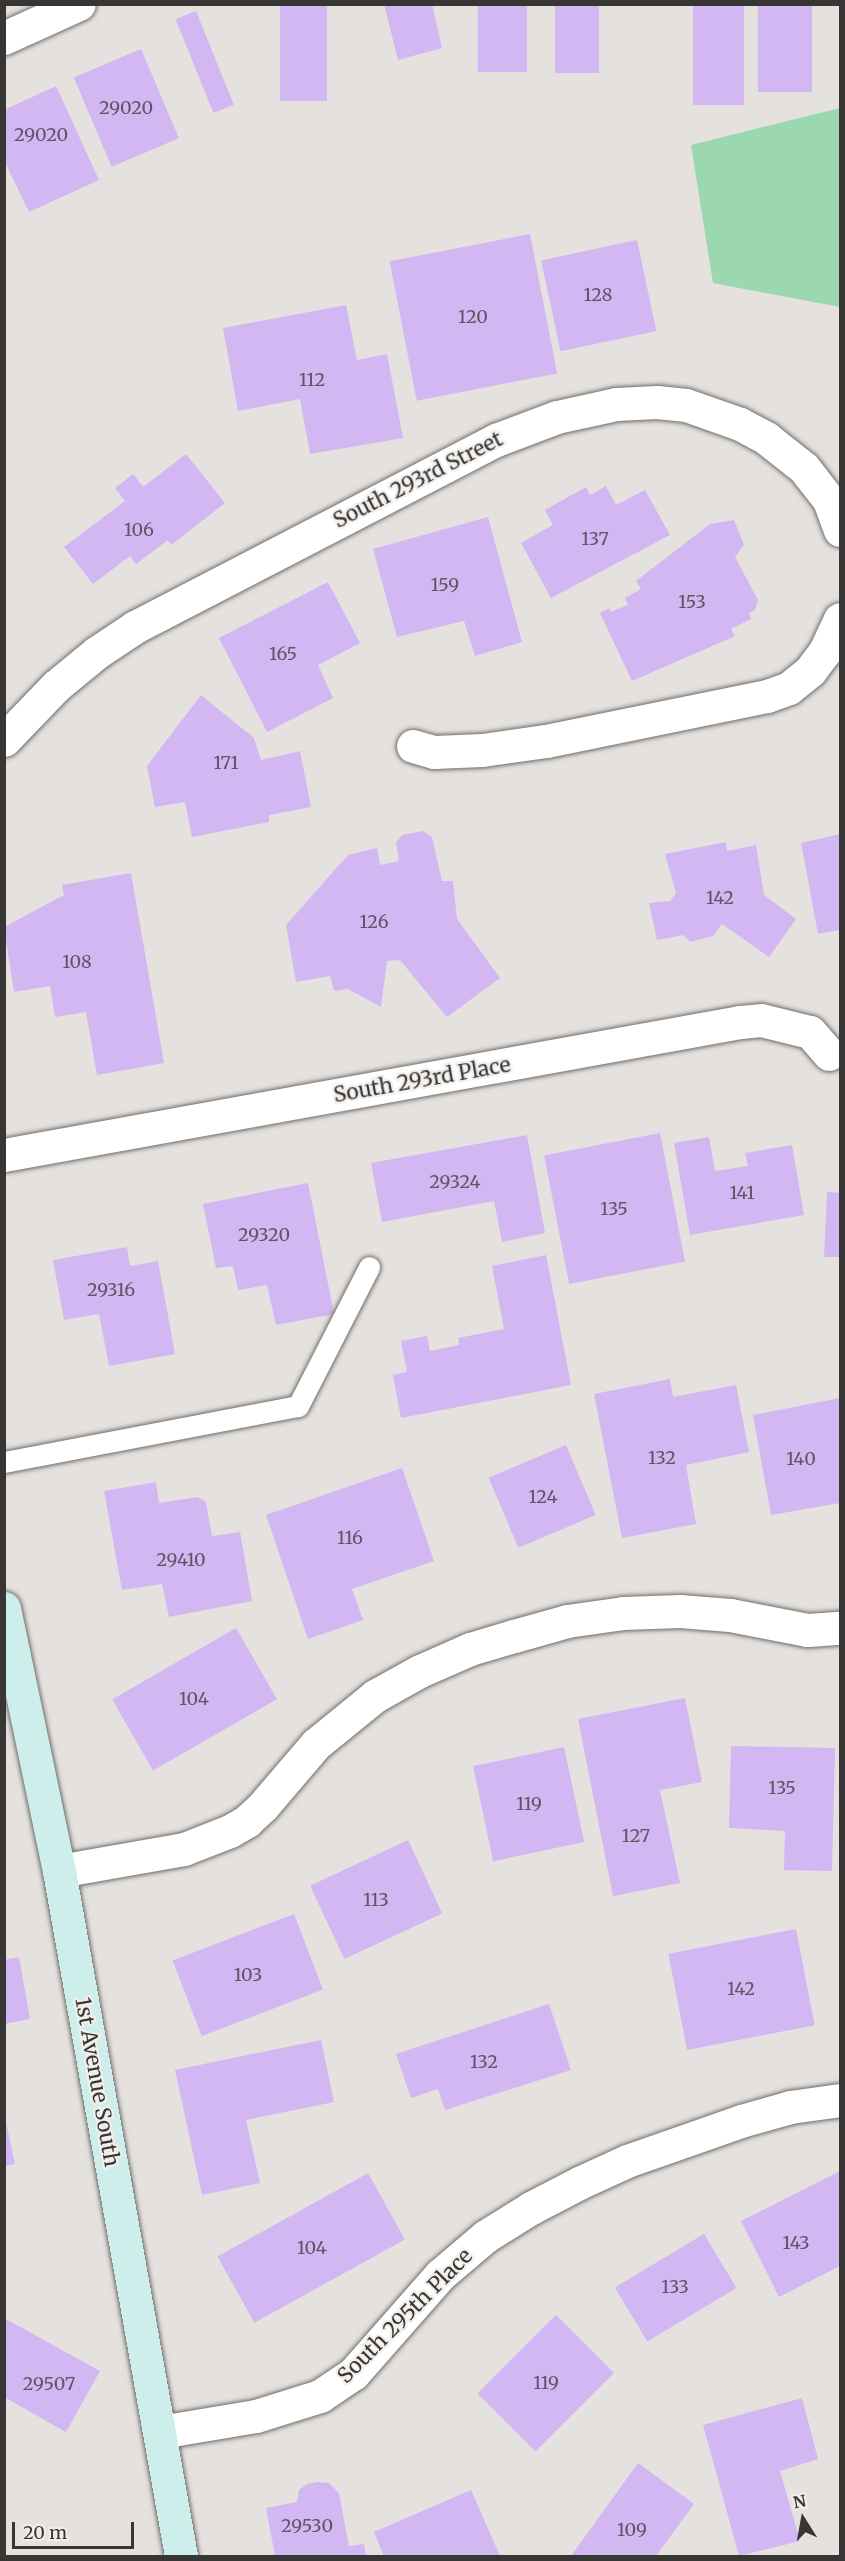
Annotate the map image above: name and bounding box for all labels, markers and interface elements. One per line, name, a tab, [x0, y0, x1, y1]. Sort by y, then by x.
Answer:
house number: 29020	[99, 97, 153, 119]
house number: 29020	[14, 124, 68, 146]
house number: 128	[583, 284, 613, 306]
house number: 120	[458, 306, 488, 328]
house number: 112	[299, 369, 325, 391]
street label: South 293rd Street	[329, 426, 507, 534]
house number: 106	[124, 519, 154, 541]
house number: 137	[581, 528, 609, 550]
house number: 159	[431, 574, 459, 596]
house number: 153	[678, 591, 706, 613]
house number: 165	[269, 643, 297, 665]
house number: 171	[213, 752, 239, 774]
house number: 142	[706, 887, 734, 909]
house number: 126	[359, 911, 389, 933]
house number: 108	[62, 951, 92, 973]
street label: South 293rd Place	[332, 1052, 512, 1108]
house number: 29324	[429, 1171, 481, 1193]
house number: 141	[729, 1182, 755, 1204]
house number: 135	[600, 1198, 628, 1220]
house number: 29320	[238, 1224, 290, 1246]
house number: 29316	[87, 1279, 135, 1301]
house number: 132	[648, 1447, 676, 1469]
house number: 140	[786, 1448, 816, 1470]
house number: 124	[528, 1486, 558, 1508]
house number: 116	[337, 1527, 363, 1549]
house number: 29410	[156, 1549, 206, 1571]
house number: 104	[179, 1688, 209, 1710]
house number: 135	[768, 1777, 796, 1799]
house number: 119	[516, 1793, 542, 1815]
house number: 127	[622, 1825, 650, 1847]
house number: 113	[363, 1889, 389, 1911]
house number: 103	[234, 1964, 262, 1986]
house number: 142	[727, 1978, 755, 2000]
street label: 1st Avenue South	[70, 1995, 124, 2169]
house number: 132	[470, 2051, 498, 2073]
house number: 143	[783, 2232, 809, 2254]
house number: 104	[297, 2237, 327, 2259]
street label: South 295th Place	[332, 2243, 478, 2389]
house number: 133	[661, 2276, 689, 2298]
house number: 119	[533, 2372, 559, 2394]
house number: 29507	[23, 2373, 75, 2395]
north arrow	[773, 2489, 833, 2549]
text: N	[791, 2490, 808, 2512]
scale bar	[15, 2510, 136, 2548]
house number: 29530	[281, 2515, 333, 2537]
house number: 109	[617, 2519, 647, 2541]
text: 20 m	[23, 2521, 67, 2544]

